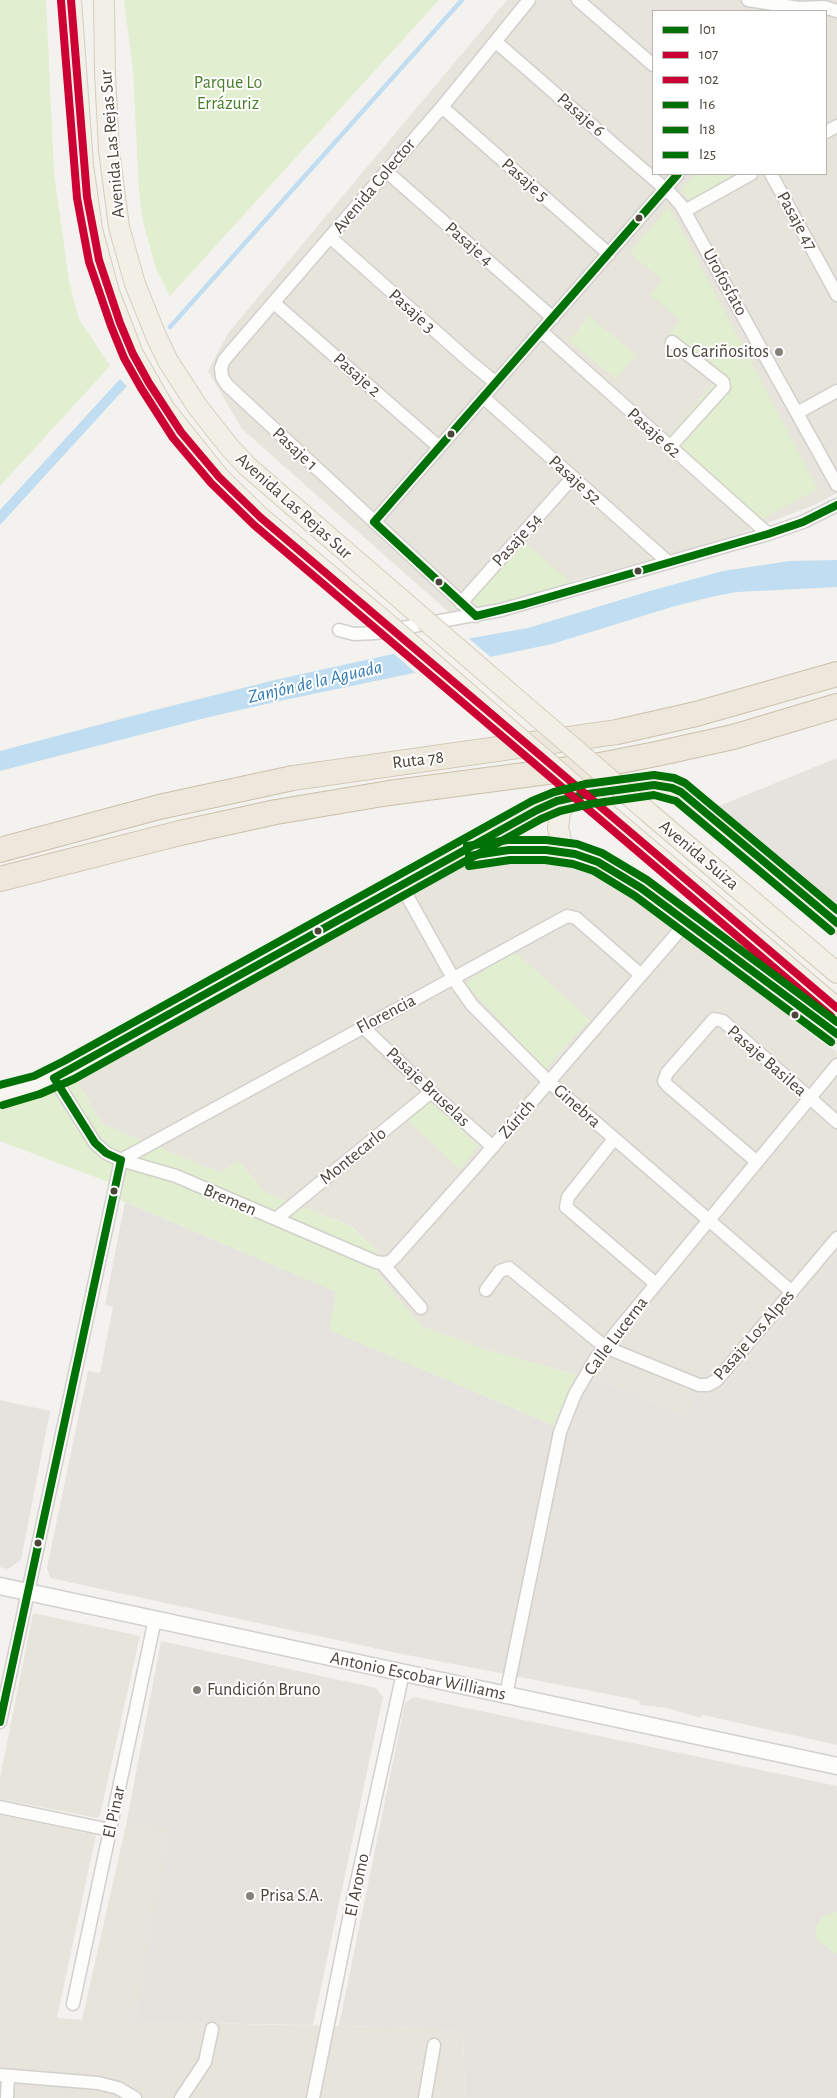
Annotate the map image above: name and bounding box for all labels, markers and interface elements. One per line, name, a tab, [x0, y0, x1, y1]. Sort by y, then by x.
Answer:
legend	[652, 10, 827, 175]
text: I01	[699, 22, 716, 37]
text: 107	[699, 47, 718, 62]
street label: Avenida Las Rejas Sur	[95, 69, 129, 219]
park label: Parque Lo Errázuriz	[194, 72, 262, 115]
text: 102	[699, 72, 719, 87]
street label: Pasaje 6	[553, 88, 609, 142]
text: I16	[699, 97, 715, 112]
text: I18	[699, 122, 715, 137]
street label: Avenida Colector	[328, 134, 420, 238]
text: I25	[699, 147, 716, 162]
street label: Pasaje 5	[497, 154, 553, 206]
street label: Pasaje 47	[772, 188, 822, 254]
unlabelled marker	[634, 213, 644, 223]
street label: Pasaje 4	[440, 217, 498, 271]
street label: Urofosfato	[698, 245, 752, 319]
street label: Pasaje 3	[384, 284, 440, 338]
place label: Los Cariñositos	[666, 341, 769, 363]
marker: Los Cariñositos	[773, 346, 785, 358]
street label: Pasaje 2	[329, 348, 385, 402]
street label: Pasaje 62	[623, 403, 685, 463]
street label: Pasaje 1	[268, 423, 322, 475]
unlabelled marker	[446, 429, 456, 439]
street label: Avenida Las Rejas Sur	[231, 448, 357, 564]
street label: Pasaje 52	[544, 451, 606, 509]
street label: Pasaje 54	[487, 509, 547, 571]
unlabelled marker	[633, 566, 643, 576]
unlabelled marker	[434, 577, 444, 587]
water label: Zanjón de la Aguada	[246, 655, 384, 709]
street label: Ruta 78	[391, 746, 445, 774]
street label: Avenida Suiza	[655, 815, 743, 895]
unlabelled marker	[313, 926, 323, 936]
street label: Florencia	[353, 989, 419, 1039]
unlabelled marker	[790, 1010, 800, 1020]
street label: Pasaje Basilea	[723, 1021, 811, 1101]
street label: Pasaje Bruselas	[381, 1043, 475, 1131]
street label: Ginebra	[549, 1080, 605, 1132]
street label: Zúrich	[494, 1095, 540, 1143]
street label: Montecarlo	[315, 1123, 391, 1189]
street label: Bremen	[200, 1179, 260, 1221]
unlabelled marker	[109, 1186, 119, 1196]
street label: Pasaje Los Alpes	[709, 1285, 799, 1385]
street label: Calle Lucerna	[579, 1292, 653, 1380]
unlabelled marker	[33, 1538, 43, 1548]
street label: Antonio Escobar Williams	[328, 1647, 508, 1705]
place label: Fundición Bruno	[207, 1679, 321, 1701]
marker: Fundición Bruno	[191, 1684, 203, 1696]
street label: El Pinar	[98, 1784, 130, 1840]
street label: El Aromo	[340, 1851, 374, 1919]
place label: Prisa S.A.	[260, 1885, 323, 1907]
marker: Prisa S.A.	[244, 1890, 256, 1902]

